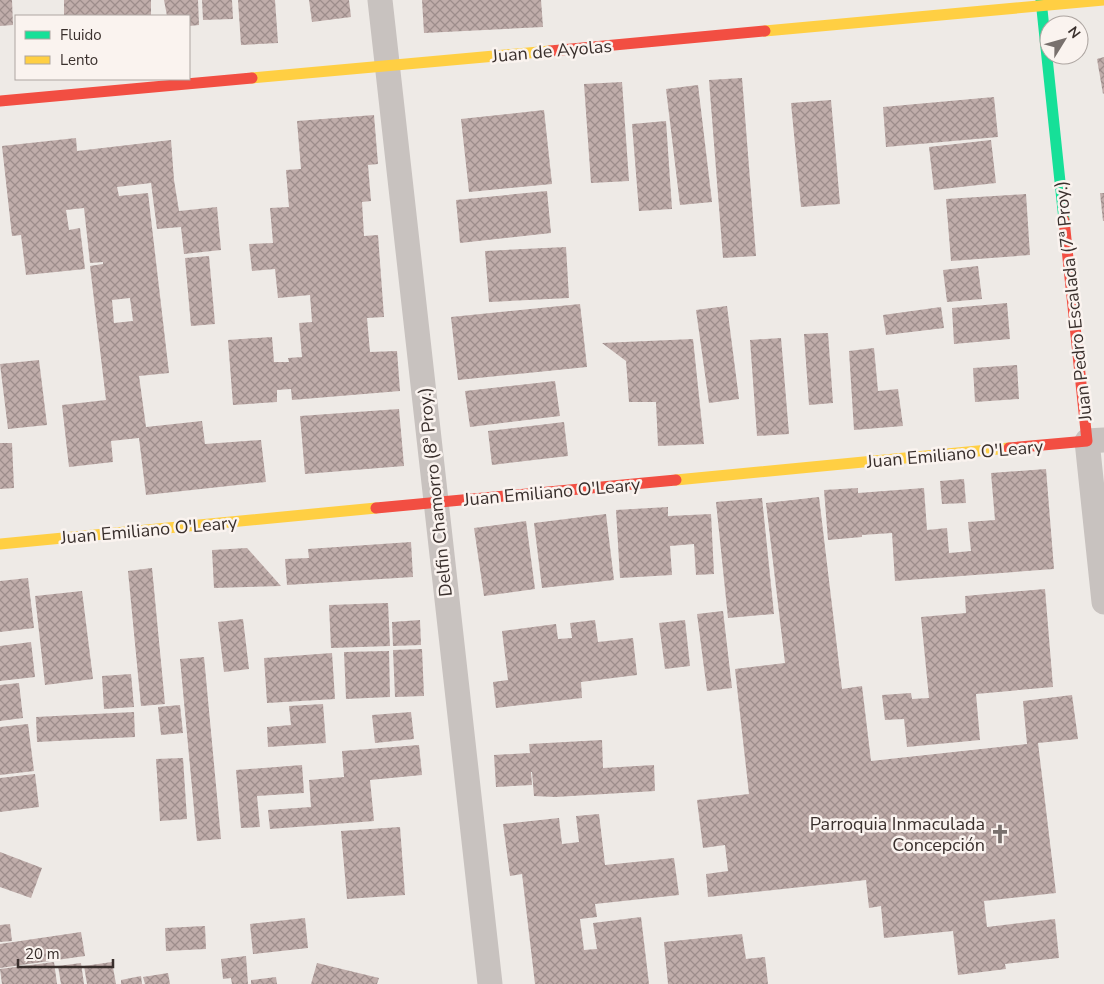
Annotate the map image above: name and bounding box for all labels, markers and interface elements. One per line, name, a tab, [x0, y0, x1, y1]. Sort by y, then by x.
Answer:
legend	[15, 15, 190, 80]
north arrow	[1039, 15, 1089, 65]
text: N	[1063, 23, 1085, 42]
text: Fluido	[60, 25, 102, 45]
street label: Juan de Ayolas	[490, 34, 613, 68]
text: Lento	[60, 50, 98, 70]
street label: Juan Pedro Escalada (7ª Proy.)	[1048, 180, 1098, 423]
street label: Delfin Chamorro (8ª Proy.)	[412, 386, 458, 598]
street label: Juan Emiliano O'Leary	[865, 434, 1045, 474]
street label: Juan Emiliano O'Leary	[462, 472, 642, 512]
street label: Juan Emiliano O'Leary	[59, 510, 239, 550]
place label: Parroquia Inmaculada Concepción	[810, 812, 985, 857]
church icon: Parroquia Inmaculada Concepción	[989, 823, 1011, 845]
scale bar	[18, 936, 112, 968]
text: 20 m	[25, 944, 60, 964]

